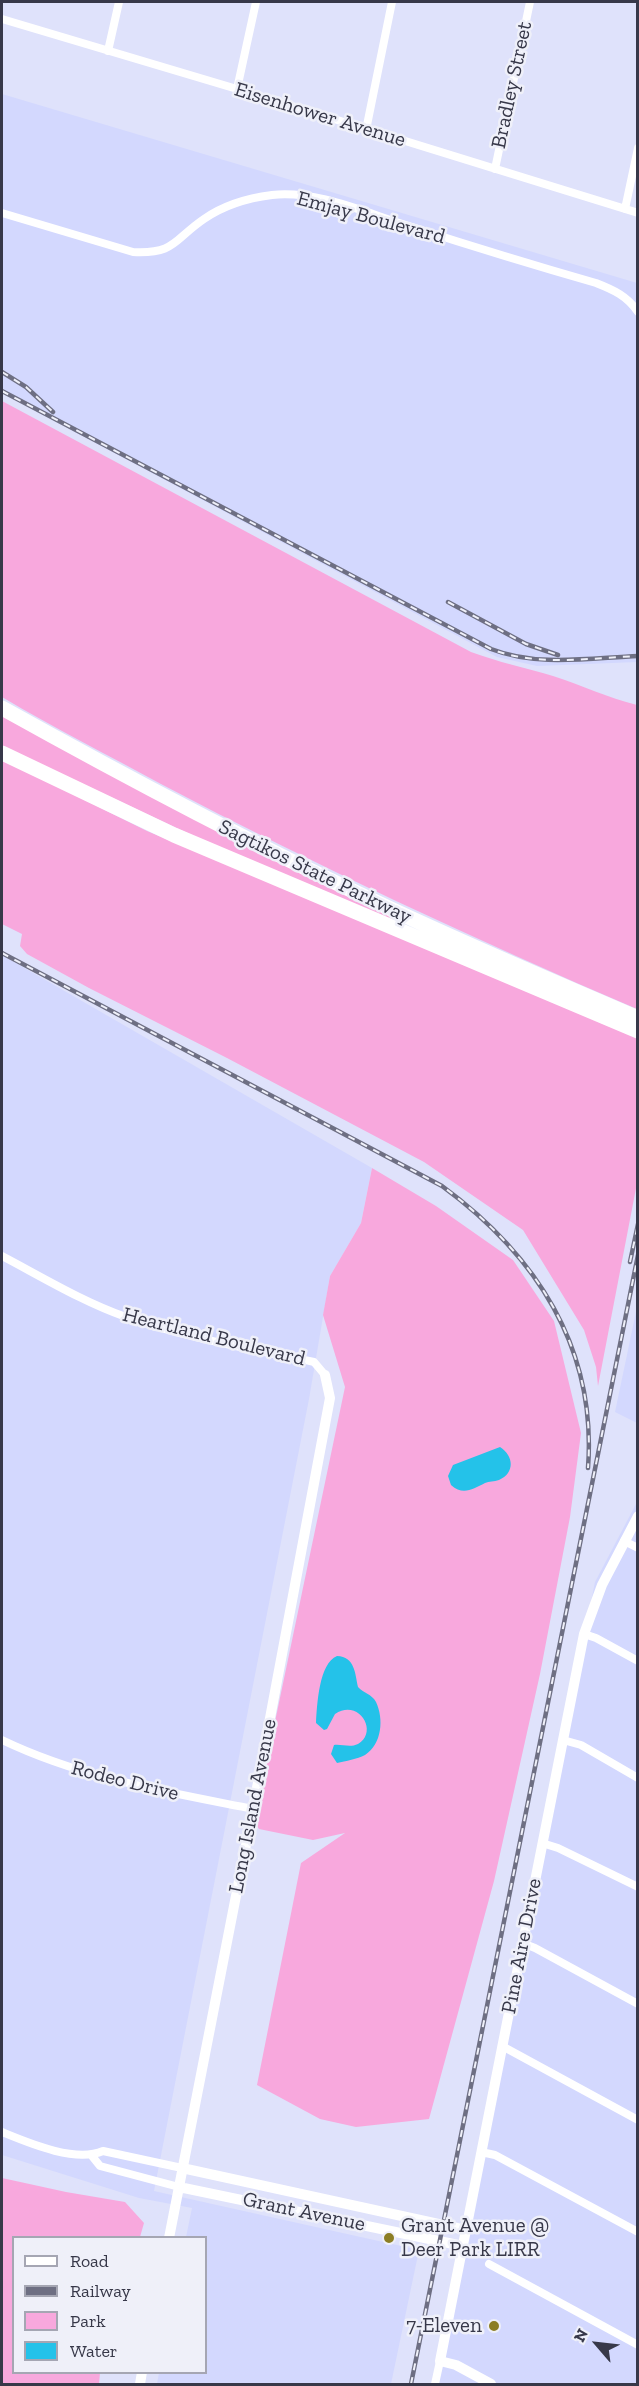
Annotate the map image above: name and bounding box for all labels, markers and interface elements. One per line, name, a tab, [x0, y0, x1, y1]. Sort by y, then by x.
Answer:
street label: Bradley Street	[486, 19, 538, 151]
street label: Eisenhower Avenue	[231, 77, 409, 153]
street label: Emjay Boulevard	[294, 186, 448, 250]
street label: Sagtikos State Parkway	[214, 814, 416, 930]
street label: Heartland Boulevard	[120, 1302, 308, 1372]
street label: Long Island Avenue	[224, 1717, 282, 1895]
street label: Rodeo Drive	[69, 1755, 181, 1807]
street label: Pine Aire Drive	[497, 1876, 547, 2016]
street label: Grant Avenue	[240, 2187, 368, 2237]
place label: Grant Avenue @ Deer Park LIRR	[401, 2213, 549, 2263]
marker: Grant Avenue @ Deer Park LIRR	[382, 2231, 396, 2245]
legend	[12, 2236, 207, 2374]
text: Road	[70, 2250, 109, 2272]
text: Railway	[70, 2280, 131, 2302]
text: Park	[70, 2310, 106, 2332]
place label: 7-Eleven	[406, 2313, 482, 2339]
north arrow	[567, 2314, 627, 2374]
marker: 7-Eleven	[487, 2319, 501, 2333]
text: N	[569, 2325, 592, 2345]
text: Water	[70, 2340, 117, 2362]

